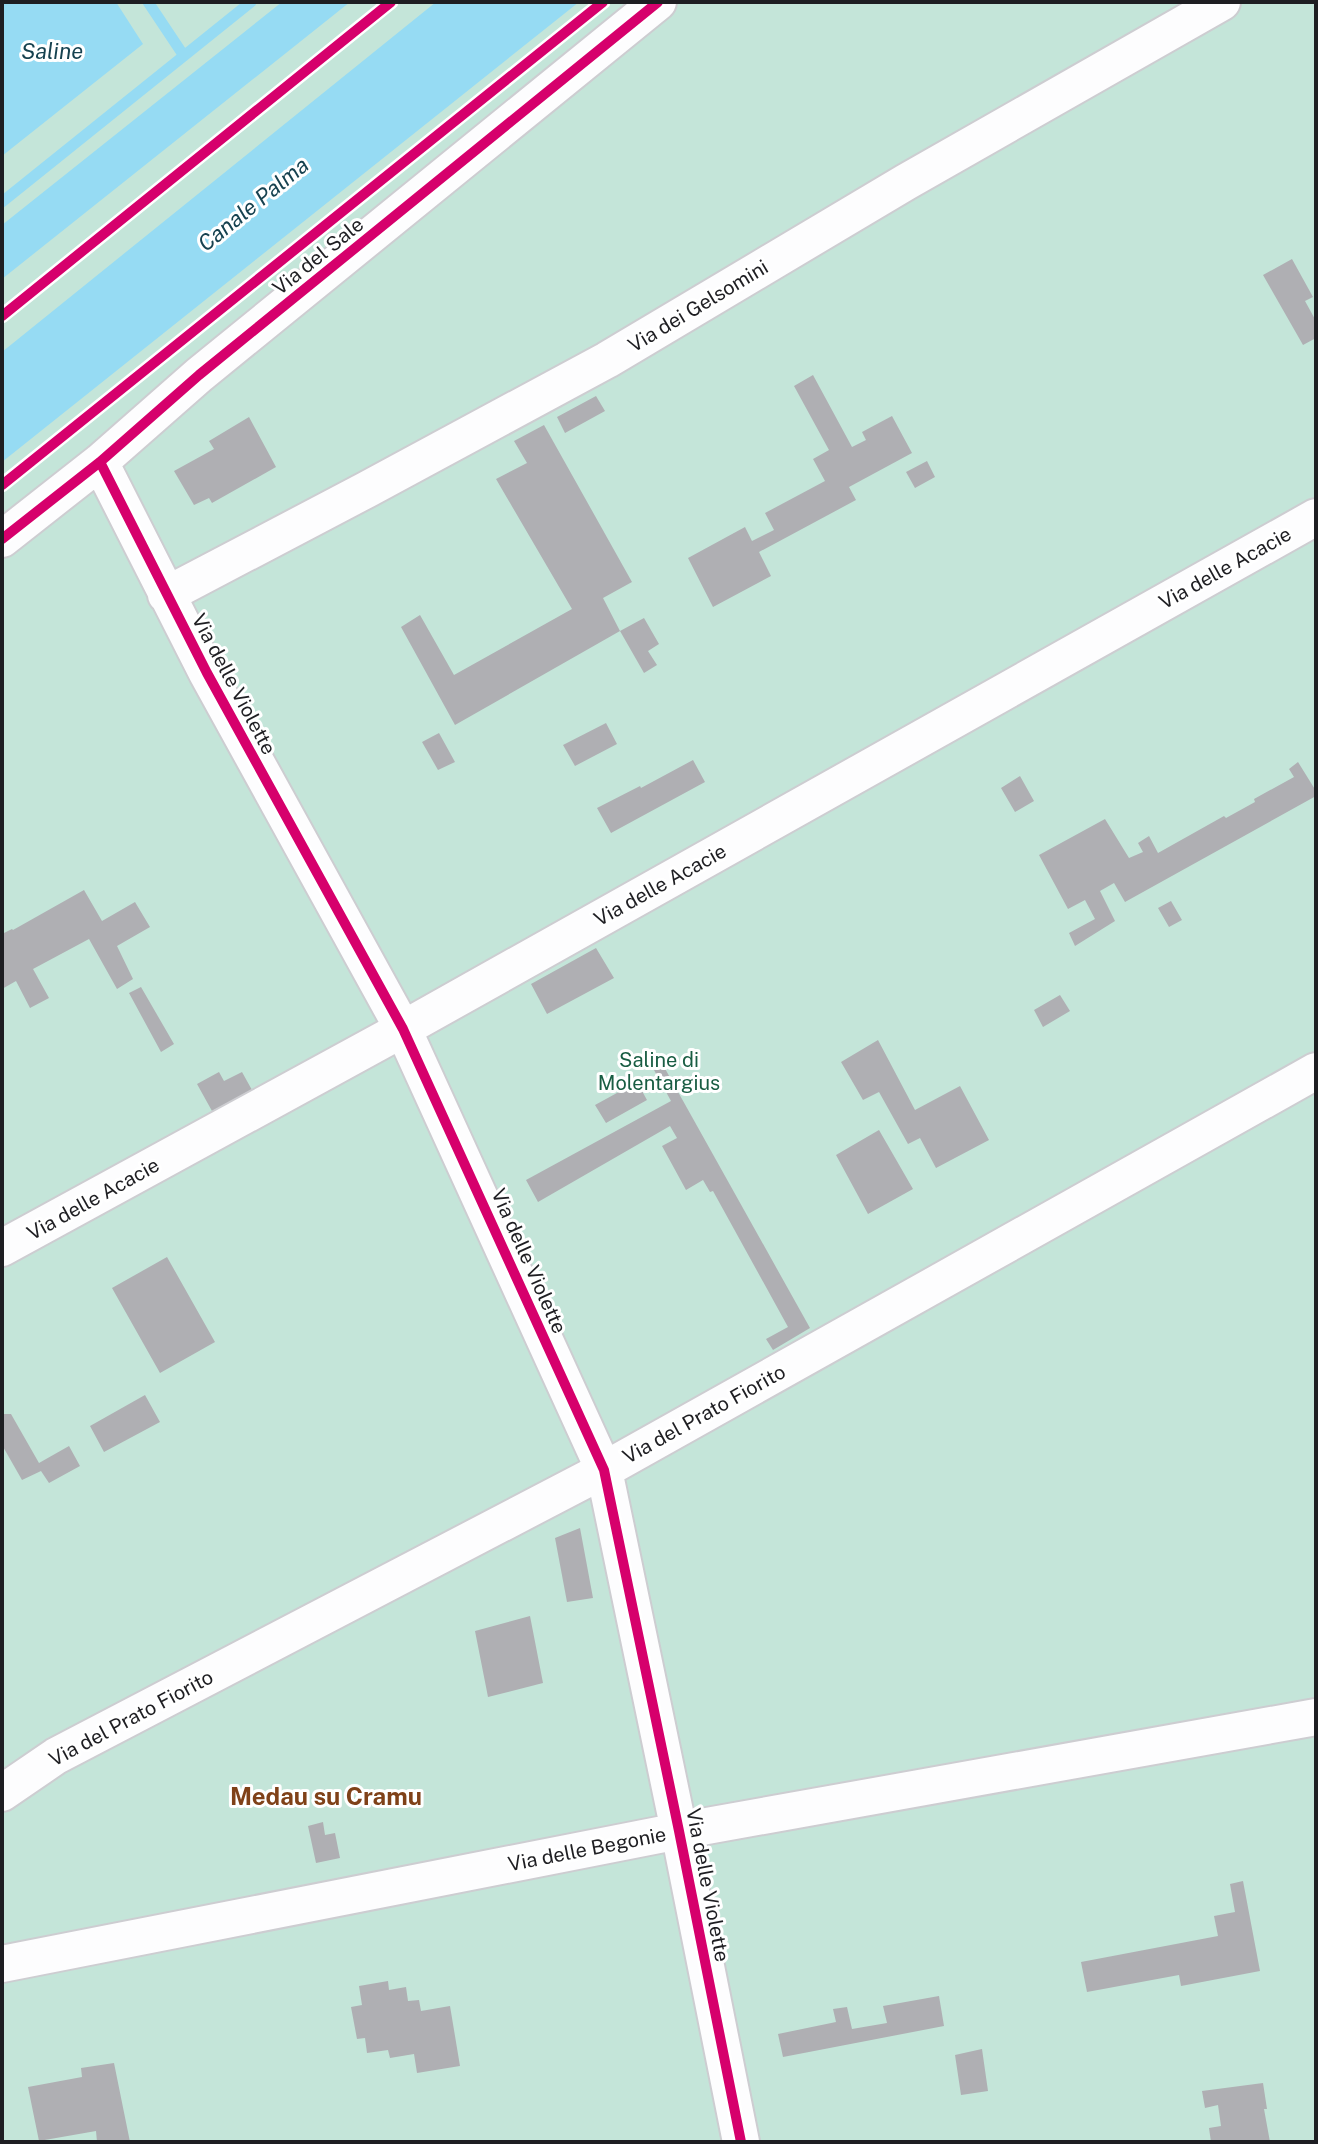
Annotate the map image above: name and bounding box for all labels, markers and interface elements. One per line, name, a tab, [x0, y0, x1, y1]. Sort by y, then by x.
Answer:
water label: Saline	[21, 38, 83, 64]
water label: Canale Palma	[192, 152, 314, 256]
street label: Via del Sale	[268, 212, 368, 300]
street label: Via dei Gelsomini	[624, 255, 772, 357]
street label: Via delle Acacie	[1155, 522, 1295, 614]
street label: Via delle Violette	[187, 609, 281, 759]
street label: Via delle Acacie	[590, 839, 730, 931]
park label: Saline di Molentargius	[598, 1048, 720, 1095]
street label: Via delle Acacie	[23, 1153, 163, 1245]
street label: Via delle Violette	[486, 1185, 572, 1337]
street label: Via del Prato Fiorito	[618, 1359, 790, 1469]
street label: Via del Prato Fiorito	[45, 1665, 217, 1771]
district label: Medau su Cramu	[230, 1782, 422, 1810]
street label: Via delle Violette	[681, 1806, 735, 1964]
street label: Via delle Begonie	[506, 1822, 668, 1876]

